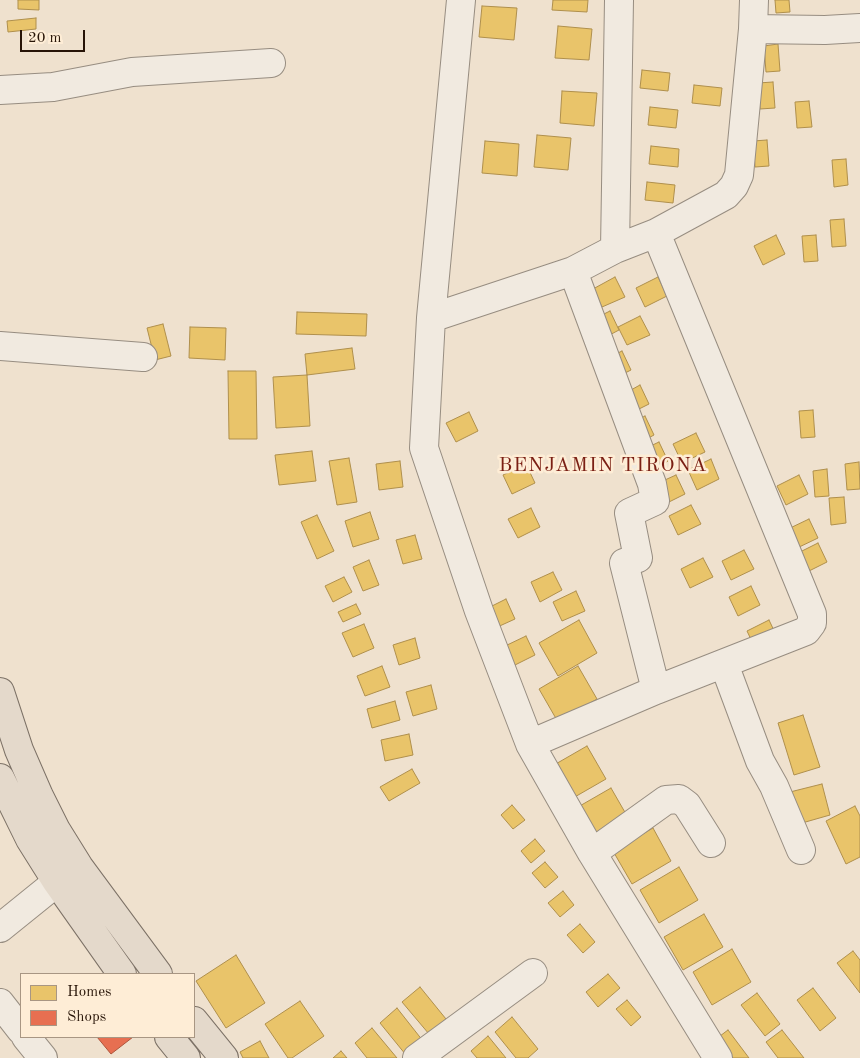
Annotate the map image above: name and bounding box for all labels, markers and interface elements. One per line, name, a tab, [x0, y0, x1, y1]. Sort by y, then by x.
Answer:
scale bar	[22, 20, 88, 52]
text: 20 m	[28, 31, 62, 46]
district label: BENJAMIN TIRONA	[497, 454, 709, 478]
legend	[20, 973, 195, 1038]
text: Homes	[67, 985, 112, 1000]
text: Shops	[67, 1010, 106, 1025]

